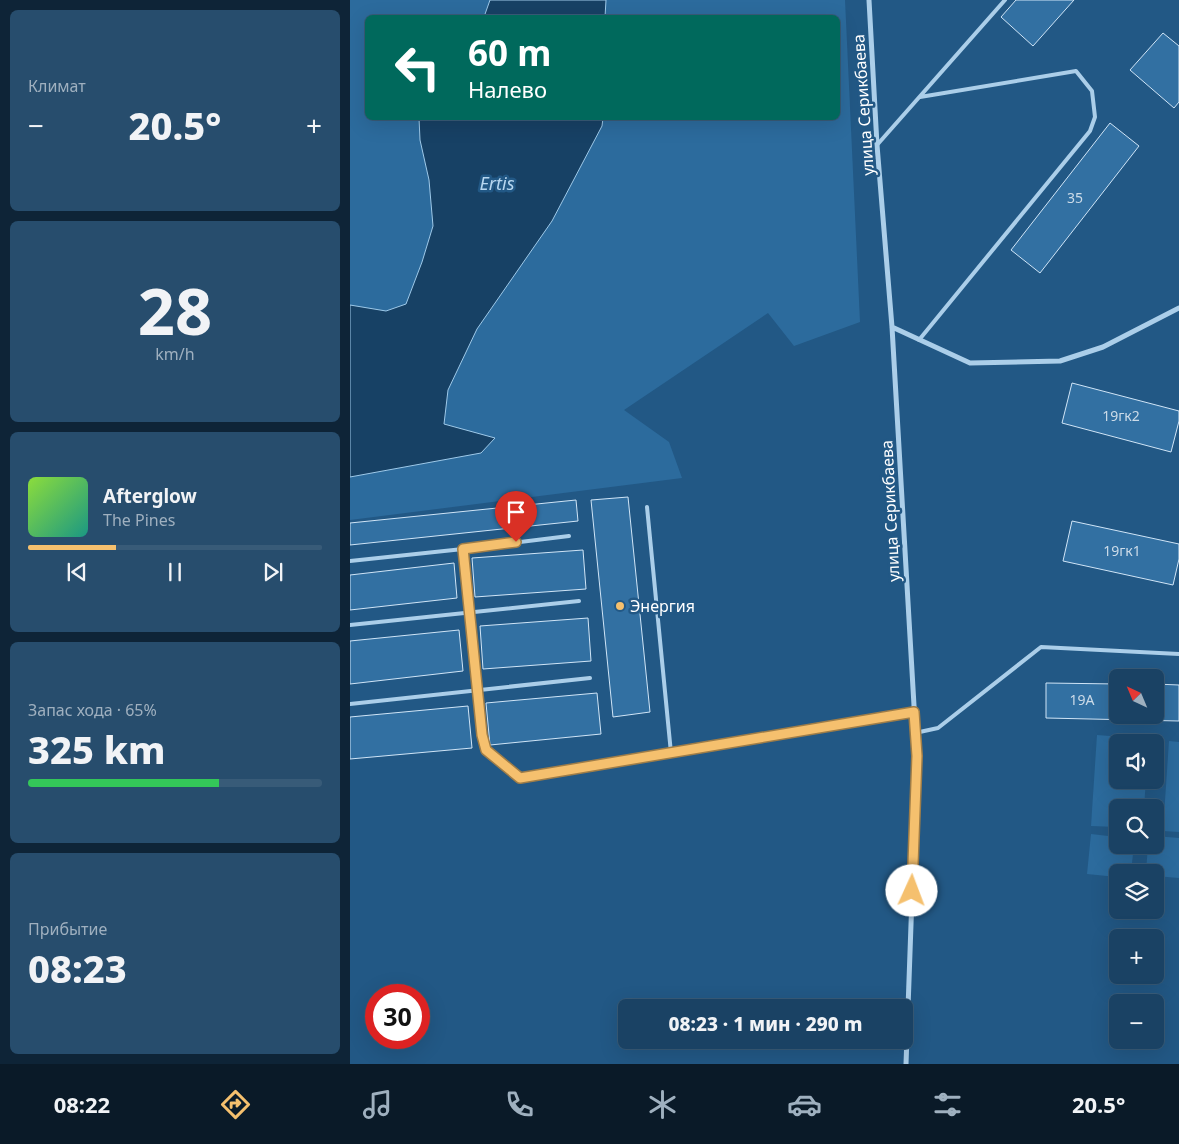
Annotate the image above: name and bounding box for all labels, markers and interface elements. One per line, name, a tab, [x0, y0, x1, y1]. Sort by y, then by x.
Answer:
text: 60 m	[468, 29, 551, 76]
street label: улица Серикбаева	[847, 33, 879, 177]
icon: left	[385, 35, 450, 100]
text: Налево	[468, 74, 547, 104]
text: Климат	[28, 75, 86, 97]
text: 20.5°	[129, 99, 221, 151]
text: −	[28, 106, 44, 144]
text: +	[306, 106, 322, 144]
water label: Ertis	[480, 171, 515, 195]
house number: 35	[1067, 188, 1083, 207]
text: 28	[138, 266, 212, 354]
text: km/h	[155, 343, 195, 365]
house number: 19гк2	[1102, 406, 1140, 425]
street label: улица Серикбаева	[875, 440, 905, 582]
text: Afterglow	[103, 483, 197, 509]
pin	[495, 491, 537, 542]
icon: arrive	[502, 498, 530, 526]
text: The Pines	[103, 509, 175, 531]
house number: 19гк1	[1103, 541, 1141, 560]
icon: previous	[63, 558, 91, 586]
icon: pause	[161, 558, 189, 586]
icon: next	[259, 558, 287, 586]
place label: Энергия	[630, 595, 695, 617]
marker: Энергия	[614, 600, 626, 612]
north arrow	[1109, 669, 1164, 724]
map controls	[1109, 669, 1164, 1049]
house number: 19А	[1070, 690, 1095, 709]
text: Запас хода · 65%	[28, 699, 157, 721]
text: 325 km	[28, 723, 166, 775]
button: sound	[1109, 734, 1164, 789]
button: search	[1109, 799, 1164, 854]
position arrow	[885, 864, 937, 916]
button: layers	[1109, 864, 1164, 919]
text: Прибытие	[28, 918, 107, 940]
button: +	[1109, 929, 1164, 984]
text: 08:23	[28, 942, 127, 994]
speed limit sign: 30	[365, 984, 430, 1049]
button: −	[1109, 994, 1164, 1049]
text: 08:23 · 1 мин · 290 m	[669, 1011, 862, 1037]
icon: directions	[218, 1087, 253, 1122]
icon: music	[360, 1087, 395, 1122]
icon: phone	[502, 1087, 537, 1122]
icon: climate	[645, 1087, 680, 1122]
icon: car	[787, 1087, 822, 1122]
icon: filters	[930, 1087, 965, 1122]
text: 08:22	[54, 1089, 110, 1119]
text: 20.5°	[1072, 1089, 1125, 1119]

